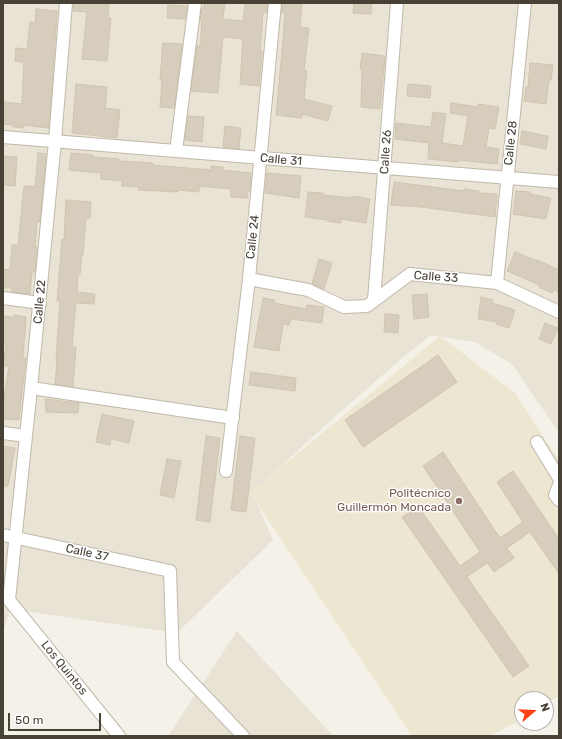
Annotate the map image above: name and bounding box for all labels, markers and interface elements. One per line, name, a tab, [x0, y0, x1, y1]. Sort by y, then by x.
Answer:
street label: Calle 28	[501, 120, 521, 166]
street label: Calle 26	[377, 129, 395, 175]
street label: Calle 31	[259, 151, 303, 169]
street label: Calle 24	[244, 214, 262, 260]
street label: Calle 33	[413, 268, 459, 286]
street label: Calle 22	[31, 279, 49, 325]
place label: Politécnico Guillermón Moncada	[337, 487, 451, 515]
marker: Politécnico Guillermón Moncada	[454, 496, 464, 506]
street label: Calle 37	[64, 541, 110, 565]
street label: Los Quintos	[38, 638, 90, 698]
north arrow	[514, 691, 554, 731]
text: N	[537, 701, 552, 713]
scale bar	[10, 705, 103, 731]
text: 50 m	[15, 713, 43, 727]

